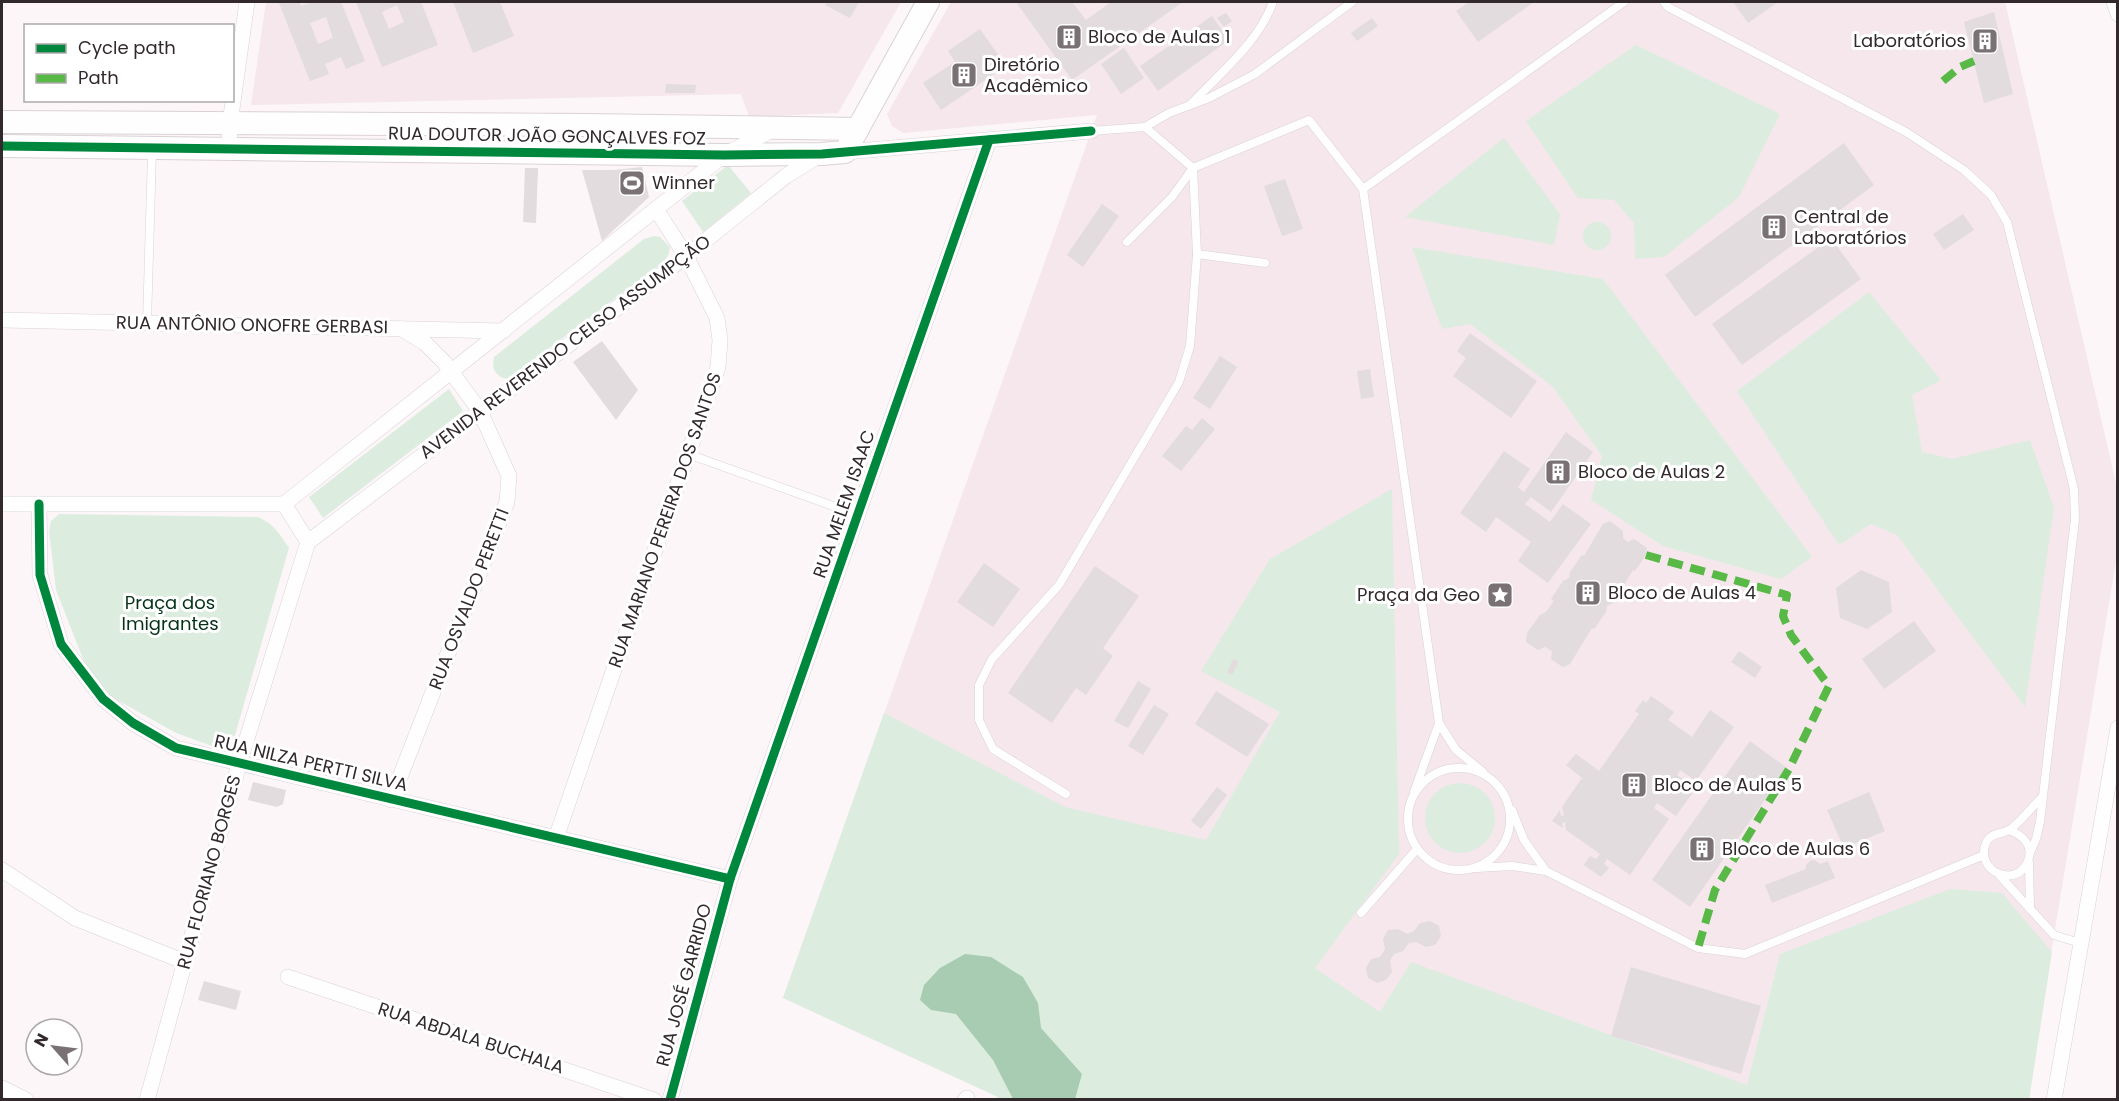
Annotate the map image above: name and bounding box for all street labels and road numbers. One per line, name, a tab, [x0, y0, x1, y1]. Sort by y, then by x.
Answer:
street label: RUA DOUTOR JOÃO GONÇALVES FOZ	[388, 120, 706, 151]
street label: AVENIDA REVERENDO CELSO ASSUMPÇÃO	[414, 229, 715, 464]
street label: RUA ANTÔNIO ONOFRE GERBASI	[116, 310, 388, 339]
street label: RUA MARIANO PEREIRA DOS SANTOS	[602, 369, 727, 671]
street label: RUA MELEM ISAAC	[806, 426, 881, 581]
street label: RUA OSVALDO PERETTI	[422, 505, 515, 693]
street label: RUA NILZA PERTTI SILVA	[212, 728, 410, 797]
street label: RUA FLORIANO BORGES	[171, 772, 246, 972]
street label: RUA JOSÉ GARRIDO	[650, 901, 717, 1069]
street label: RUA ABDALA BUCHALA	[375, 996, 567, 1079]

